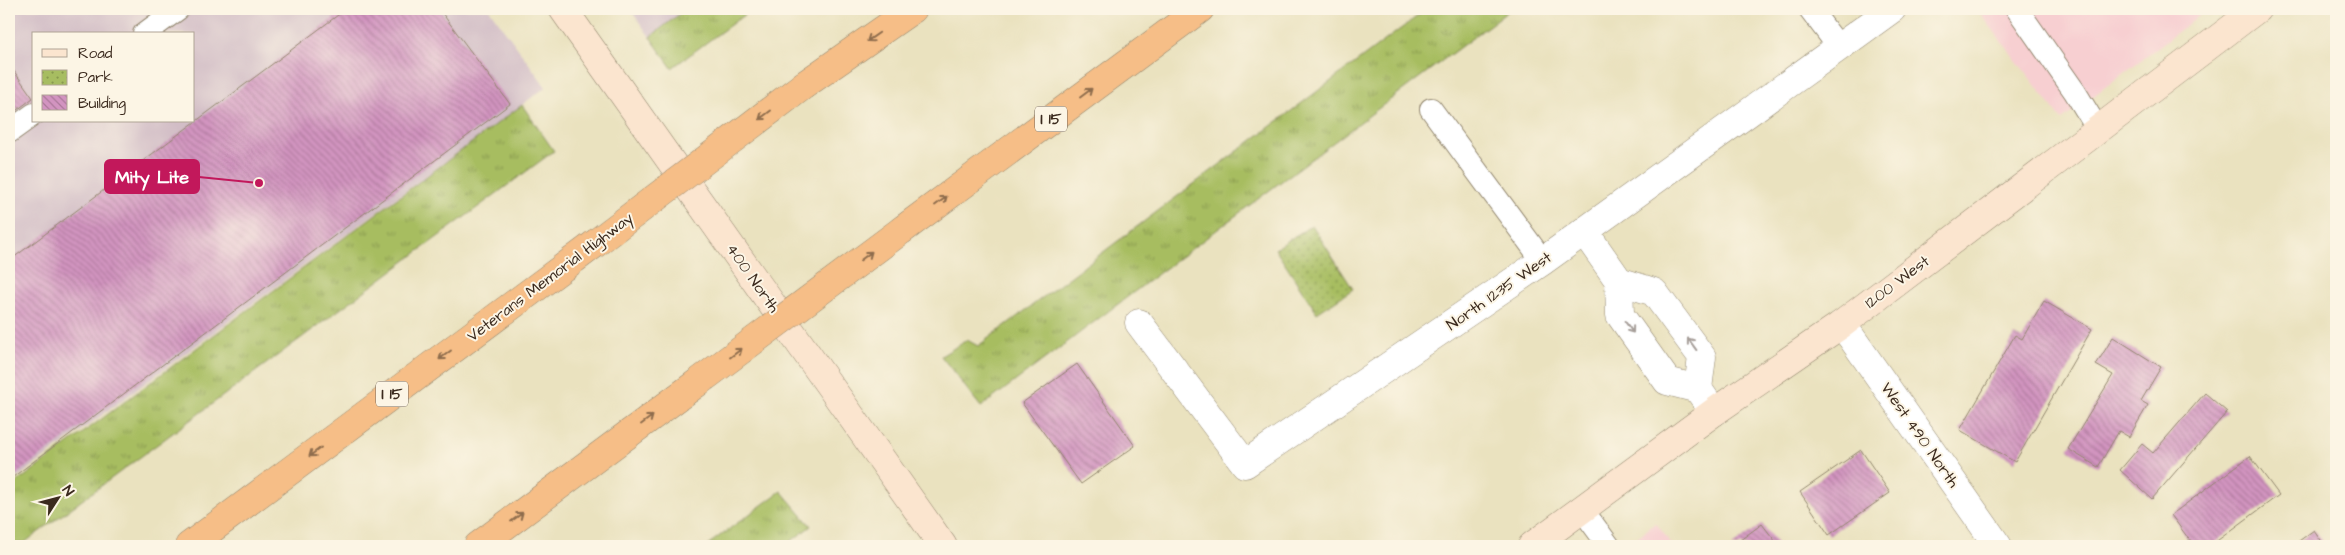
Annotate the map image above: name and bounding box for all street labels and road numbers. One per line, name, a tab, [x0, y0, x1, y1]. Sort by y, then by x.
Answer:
road number: I 15	[1035, 106, 1067, 132]
street label: Veterans Memorial Highway	[462, 207, 638, 348]
street label: 400 North	[721, 239, 785, 317]
street label: North 1235 West	[1442, 246, 1557, 336]
street label: 1200 West	[1860, 250, 1934, 314]
street label: West 490 North	[1876, 378, 1964, 492]
road number: I 15	[376, 382, 408, 406]

